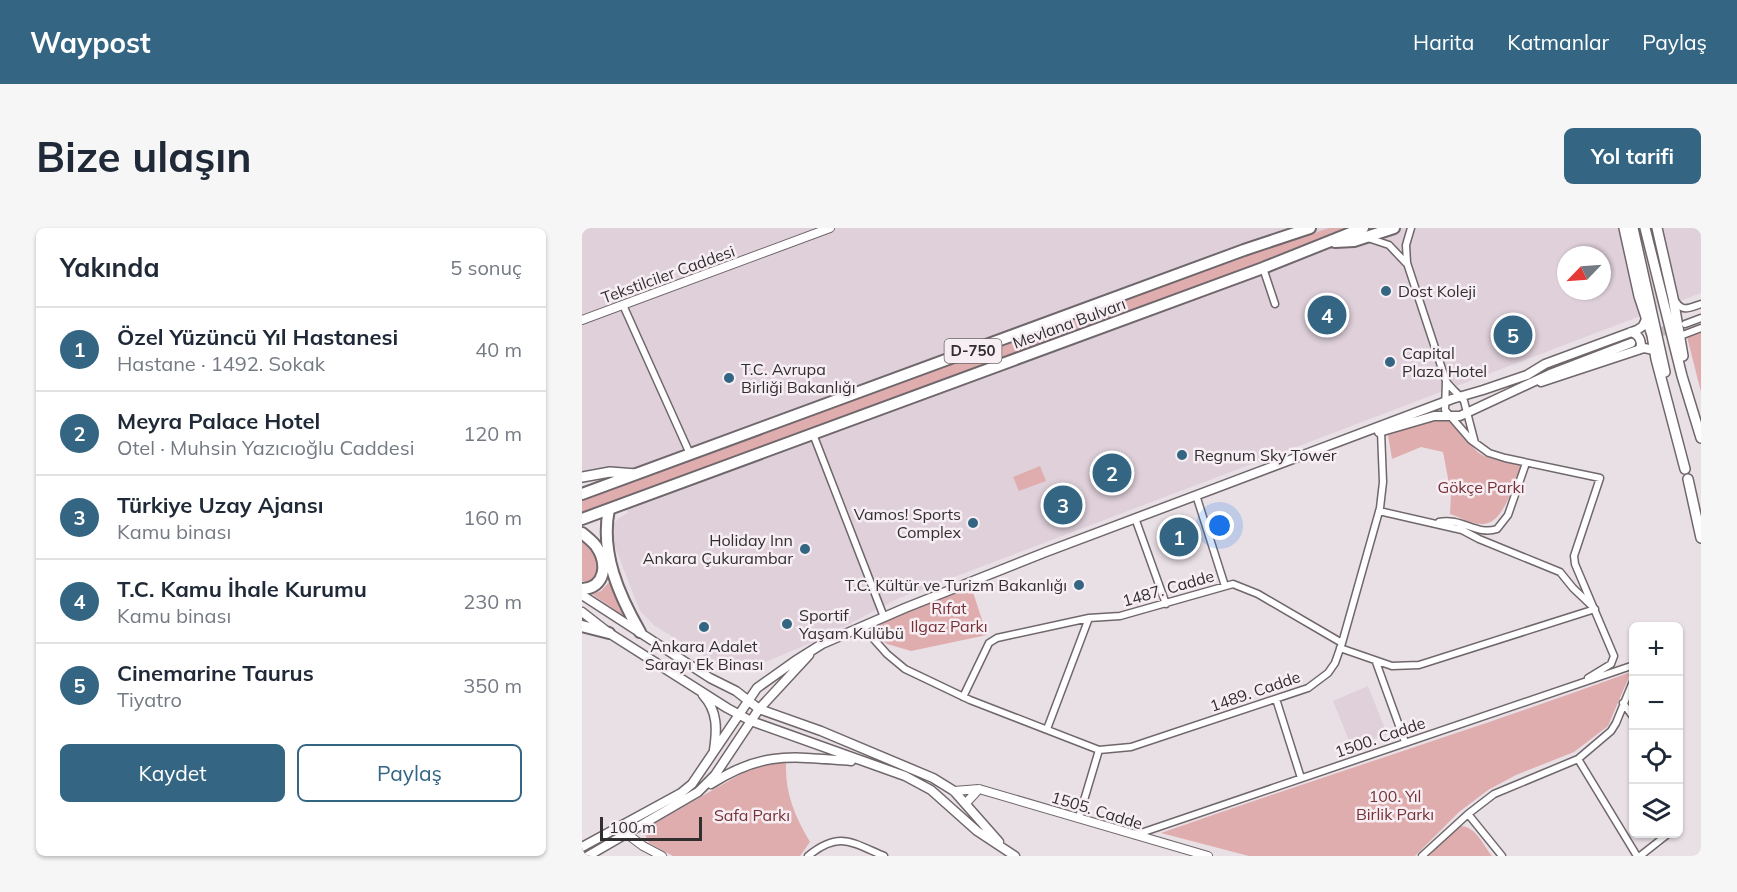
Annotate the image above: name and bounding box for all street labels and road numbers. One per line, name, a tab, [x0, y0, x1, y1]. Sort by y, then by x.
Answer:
street label: Tekstilciler Caddesi	[599, 241, 737, 307]
street label: Mevlana Bulvarı	[1010, 293, 1128, 353]
road number: D-750	[944, 339, 1002, 363]
street label: 1487. Cadde	[1120, 565, 1216, 611]
street label: 1489. Cadde	[1207, 666, 1303, 716]
street label: 1500. Cadde	[1332, 712, 1428, 762]
street label: 1505. Cadde	[1049, 787, 1145, 833]

